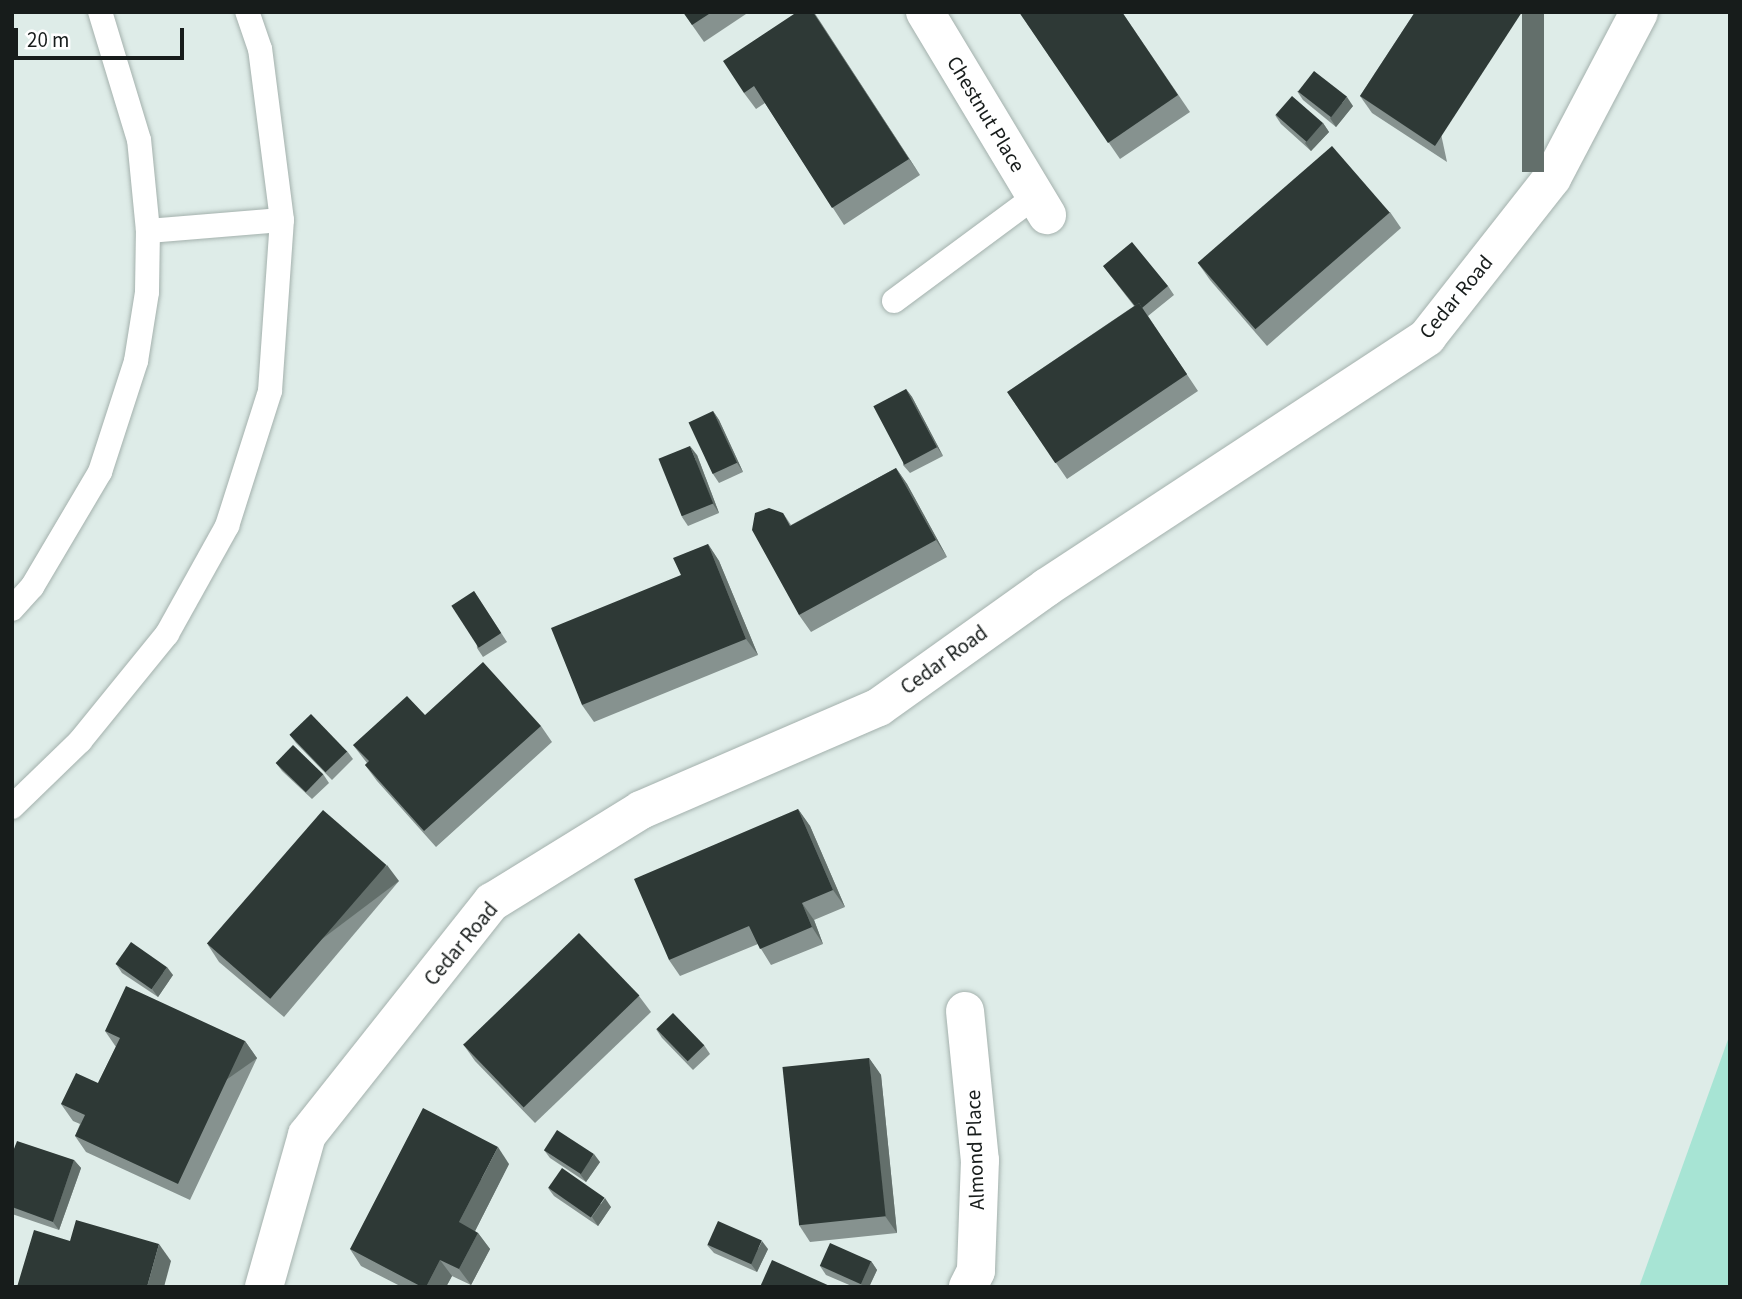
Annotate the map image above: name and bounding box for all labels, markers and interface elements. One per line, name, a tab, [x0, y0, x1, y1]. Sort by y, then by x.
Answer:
scale bar	[18, 14, 187, 58]
text: 20 m	[27, 25, 69, 55]
street label: Chestnut Place	[941, 51, 1031, 177]
street label: Cedar Road	[1414, 250, 1498, 344]
street label: Cedar Road	[896, 620, 992, 700]
street label: Cedar Road	[419, 897, 503, 991]
street label: Almond Place	[960, 1089, 990, 1211]

